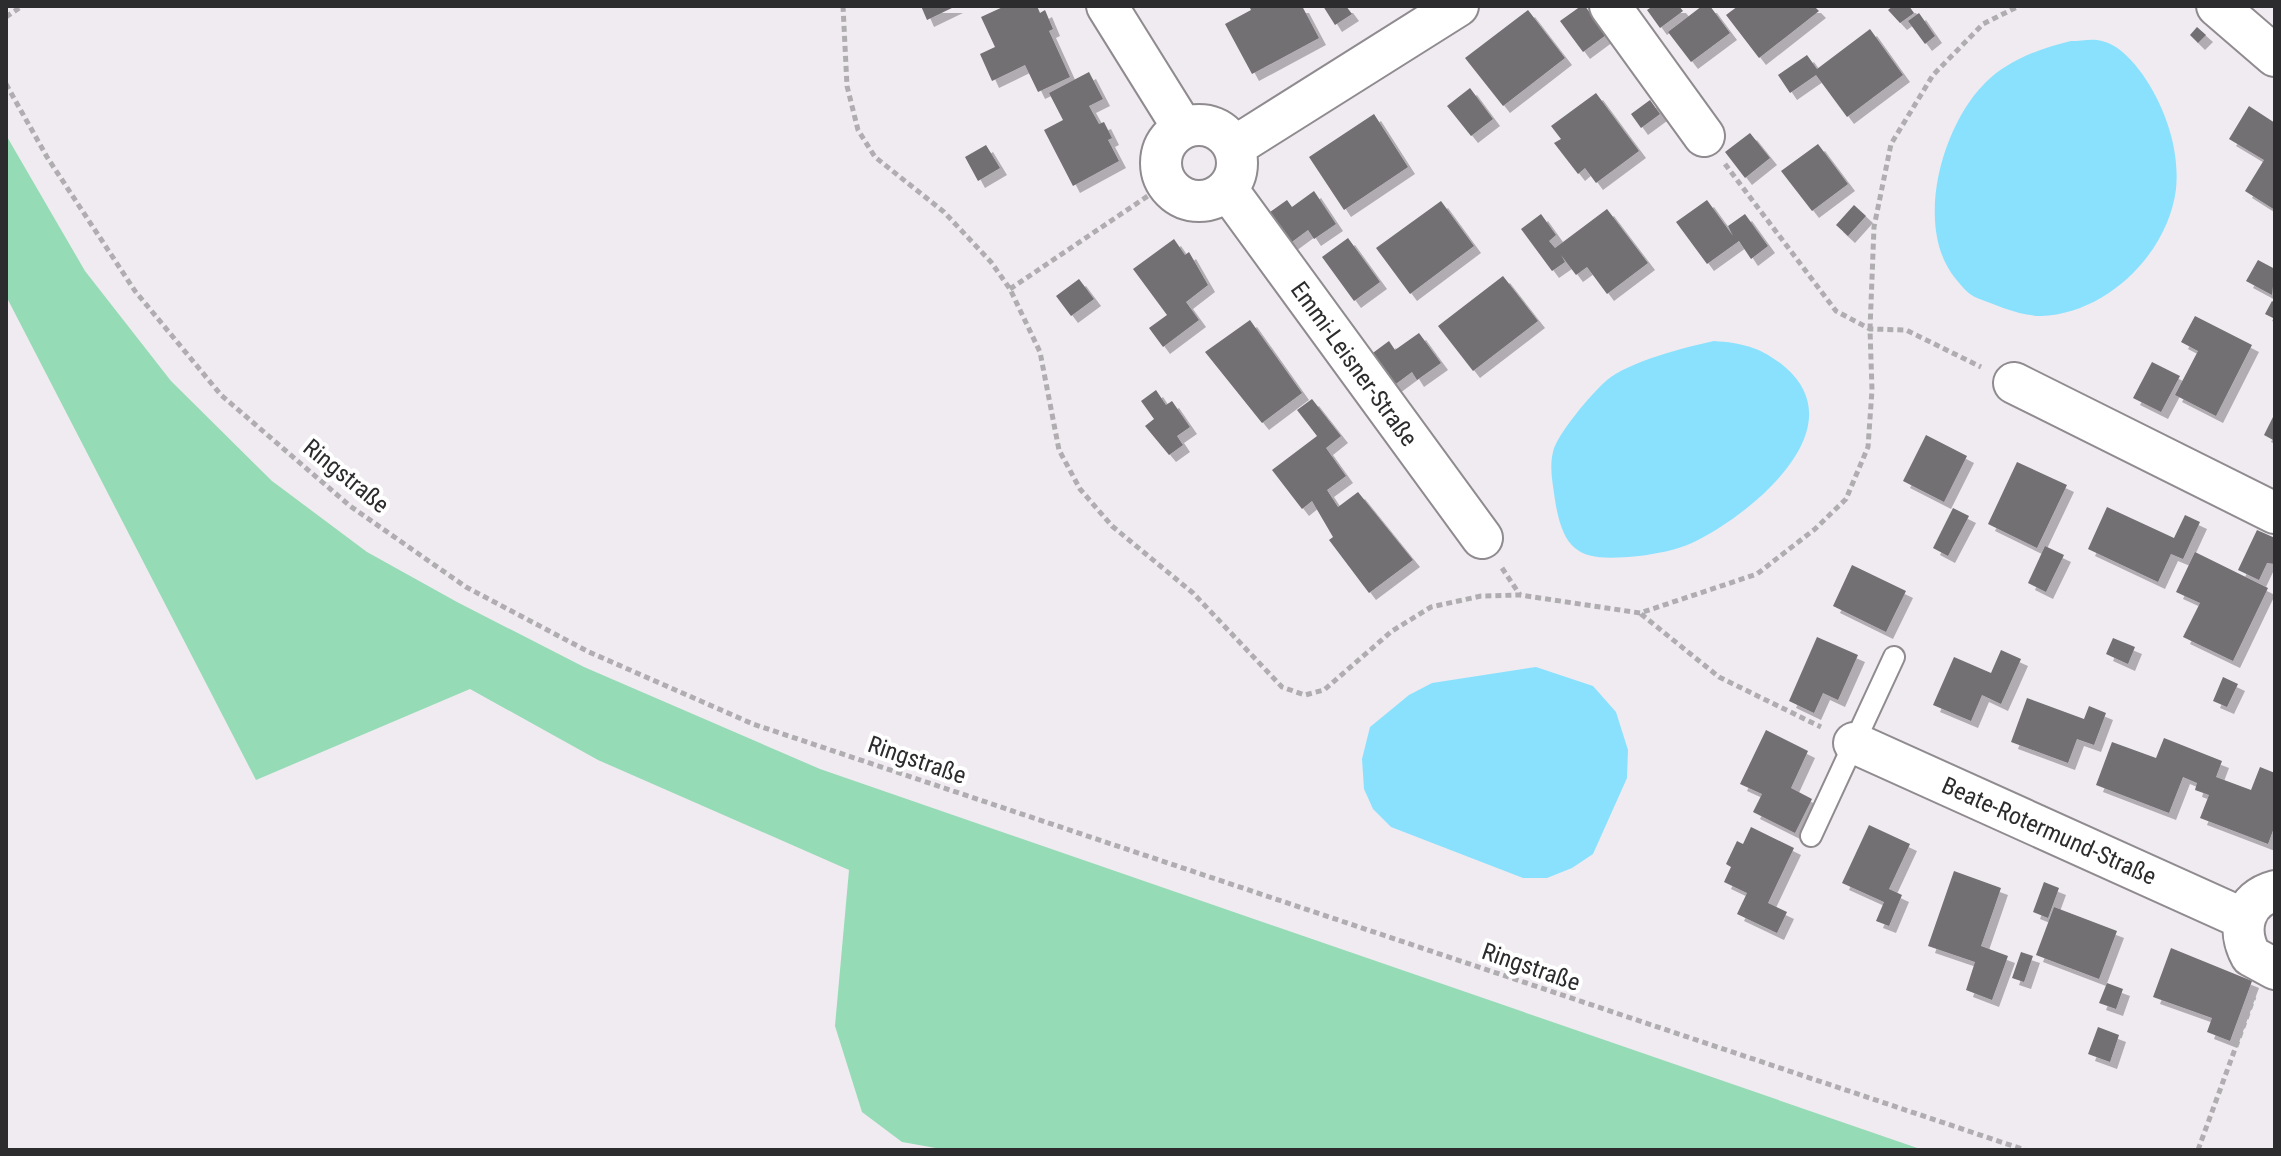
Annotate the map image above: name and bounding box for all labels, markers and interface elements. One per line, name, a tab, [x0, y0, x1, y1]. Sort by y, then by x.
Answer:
street label: Emmi-Leisner-Straße	[1285, 276, 1423, 452]
street label: Ringstraße	[298, 433, 394, 519]
street label: Ringstraße	[864, 730, 970, 790]
street label: Beate-Rotermund-Straße	[1938, 771, 2160, 891]
street label: Ringstraße	[1478, 937, 1584, 997]

